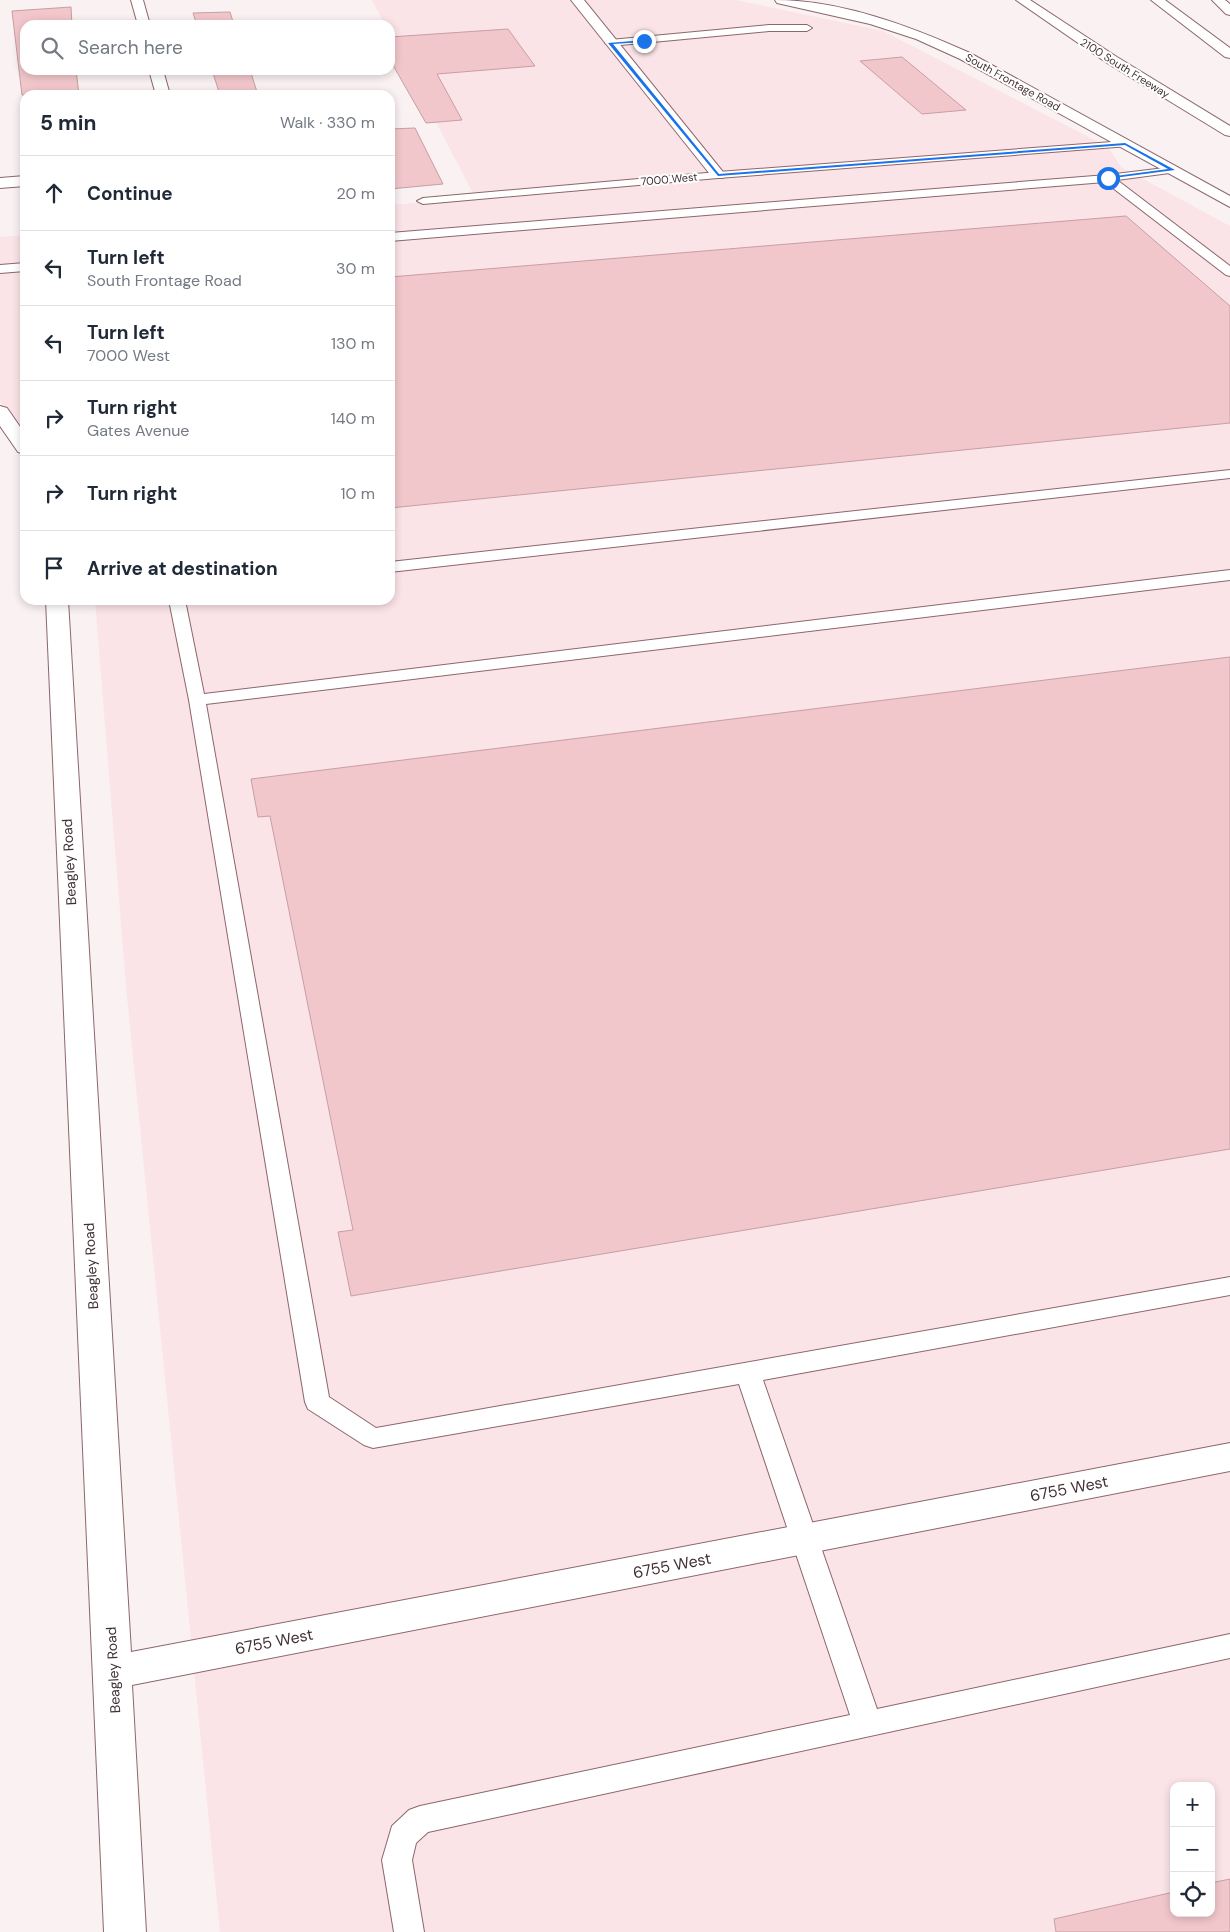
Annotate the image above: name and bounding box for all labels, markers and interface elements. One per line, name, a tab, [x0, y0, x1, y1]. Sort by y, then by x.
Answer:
search box	[20, 20, 395, 75]
route end	[633, 30, 656, 53]
icon: search	[38, 34, 66, 62]
text: Search here	[78, 35, 183, 60]
street label: 2100 South Freeway	[1078, 35, 1172, 101]
street label: South Frontage Road	[963, 50, 1063, 114]
text: 5 min	[40, 109, 96, 137]
text: Walk · 330 m	[280, 112, 375, 133]
route start	[1097, 167, 1120, 190]
street label: 7000 West	[640, 170, 698, 188]
icon: ahead	[40, 179, 68, 207]
text: Continue	[87, 181, 173, 206]
text: 20 m	[336, 183, 375, 204]
text: Turn left	[87, 245, 165, 270]
icon: left	[40, 254, 68, 282]
text: 30 m	[336, 258, 375, 279]
text: South Frontage Road	[87, 270, 242, 291]
text: Turn left	[87, 320, 165, 345]
icon: left	[40, 329, 68, 357]
text: 130 m	[331, 333, 375, 354]
text: 7000 West	[87, 345, 170, 366]
text: Turn right	[87, 395, 177, 420]
icon: right	[40, 404, 68, 432]
text: 140 m	[331, 408, 375, 429]
text: Gates Avenue	[87, 420, 189, 441]
icon: right	[40, 479, 68, 507]
text: Turn right	[87, 481, 177, 506]
text: 10 m	[341, 483, 375, 504]
icon: arrive	[40, 554, 68, 582]
text: Arrive at destination	[87, 556, 278, 581]
street label: Beagley Road	[58, 818, 80, 906]
street label: Beagley Road	[80, 1222, 102, 1310]
street label: 6755 West	[1028, 1471, 1110, 1506]
street label: 6755 West	[631, 1548, 713, 1583]
street label: 6755 West	[233, 1624, 315, 1659]
street label: Beagley Road	[102, 1626, 124, 1714]
map controls	[1170, 1782, 1215, 1917]
button: +	[1170, 1782, 1215, 1827]
button: −	[1170, 1827, 1215, 1872]
button: locate	[1170, 1872, 1215, 1917]

